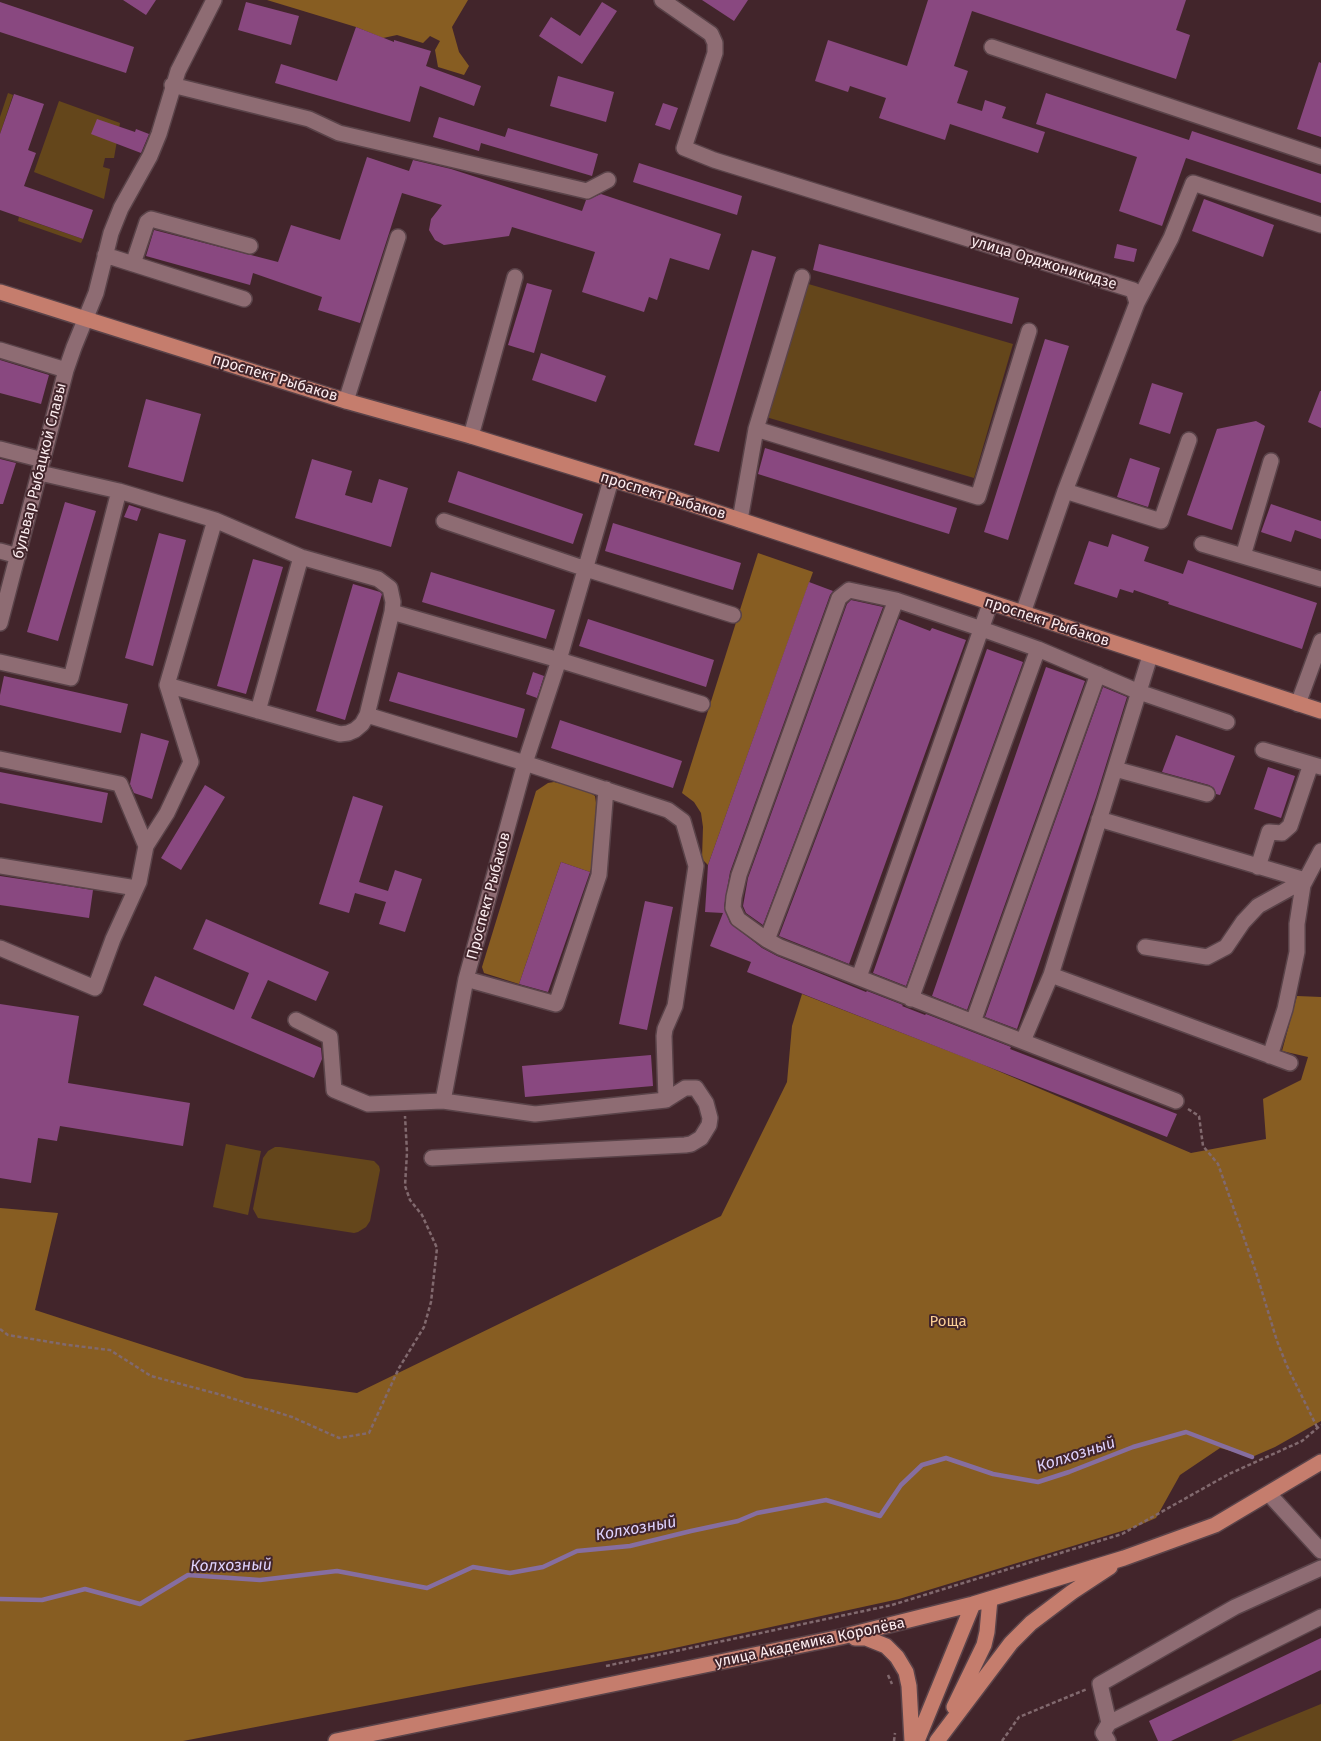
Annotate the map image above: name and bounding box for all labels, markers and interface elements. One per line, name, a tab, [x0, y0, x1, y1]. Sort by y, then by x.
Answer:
street label: улица Орджоникидзе	[969, 232, 1119, 294]
street label: проспект Рыбаков	[210, 350, 340, 406]
street label: бульвар Рыбацкой Славы	[9, 381, 71, 561]
street label: проспект Рыбаков	[598, 468, 728, 524]
street label: проспект Рыбаков	[982, 593, 1112, 651]
street label: Проспект Рыбаков	[463, 830, 515, 962]
park label: Роща	[929, 1313, 967, 1331]
water label: Колхозный	[1034, 1433, 1118, 1477]
water label: Колхозный	[594, 1512, 678, 1546]
water label: Колхозный	[190, 1556, 272, 1576]
street label: улица Академика Королёва	[713, 1614, 907, 1672]

